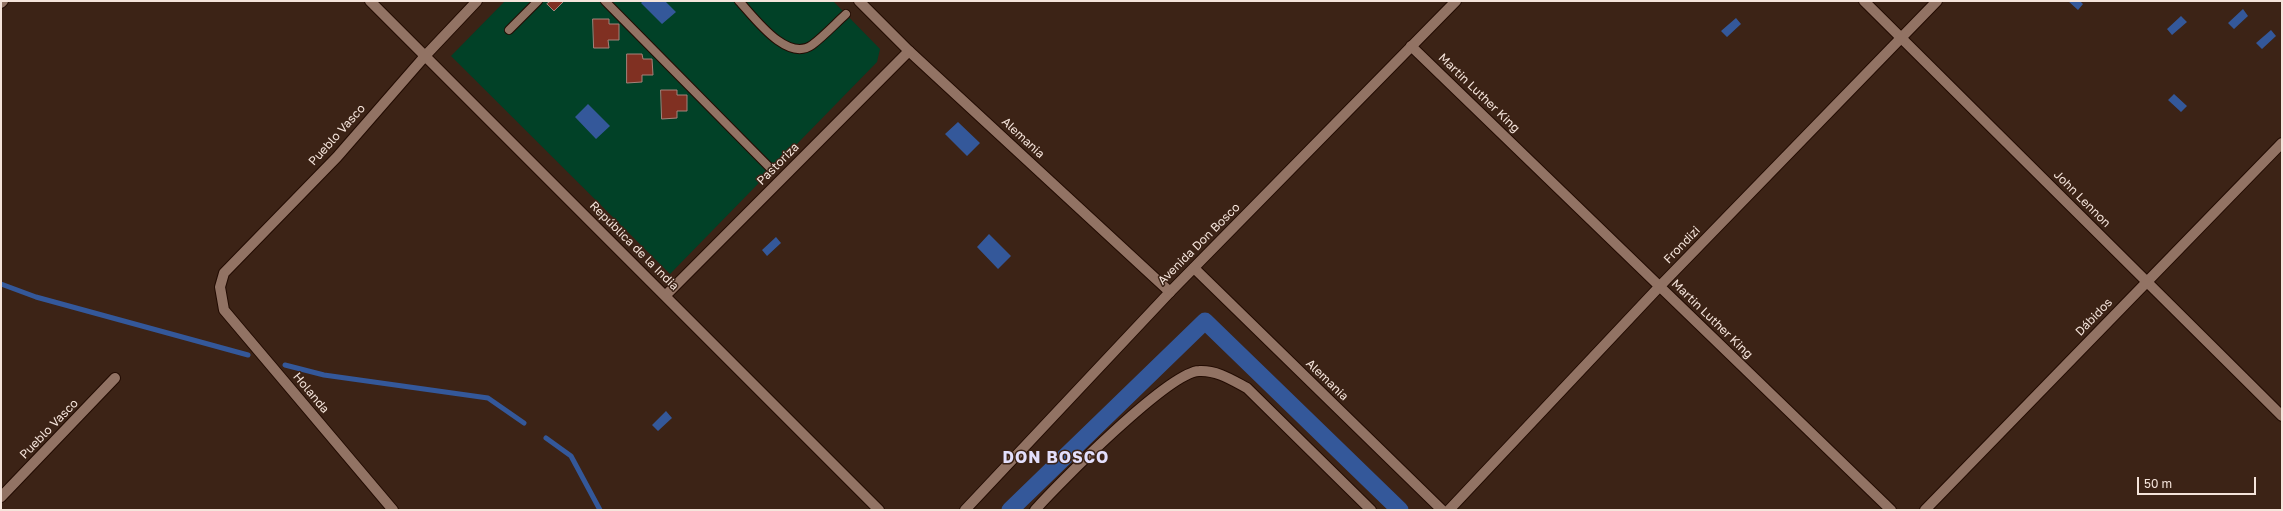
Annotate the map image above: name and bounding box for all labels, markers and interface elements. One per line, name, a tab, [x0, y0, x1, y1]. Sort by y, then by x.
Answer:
street label: Martin Luther King	[1435, 51, 1523, 135]
street label: Pueblo Vasco	[306, 101, 368, 169]
street label: Alemania	[999, 115, 1047, 161]
street label: Pastoriza	[754, 140, 802, 188]
street label: John Lennon	[2051, 168, 2113, 230]
street label: República de la India	[587, 199, 681, 293]
street label: Avenida Don Bosco	[1155, 200, 1243, 288]
street label: Frondizi	[1661, 223, 1703, 267]
street label: Martin Luther King	[1668, 277, 1756, 361]
street label: Dábidos	[2073, 295, 2115, 339]
street label: Alemania	[1303, 356, 1351, 404]
street label: Holanda	[290, 370, 332, 416]
street label: Pueblo Vasco	[17, 396, 81, 462]
district label: DON BOSCO	[1003, 448, 1109, 468]
scale bar	[2139, 469, 2258, 495]
text: 50 m	[2144, 476, 2172, 491]

